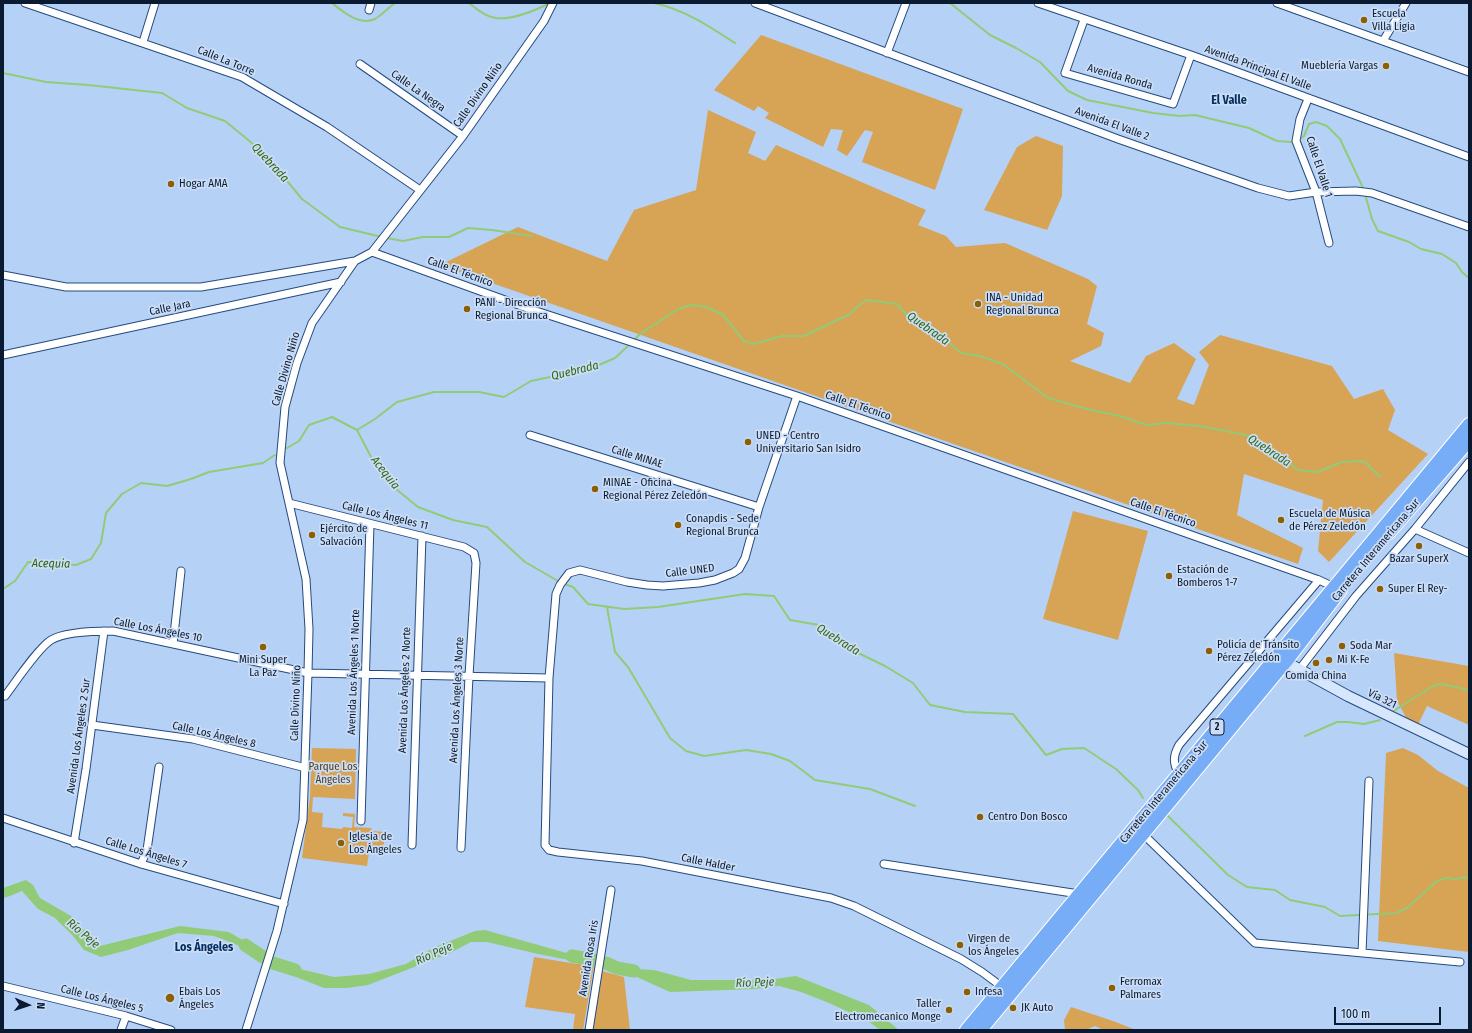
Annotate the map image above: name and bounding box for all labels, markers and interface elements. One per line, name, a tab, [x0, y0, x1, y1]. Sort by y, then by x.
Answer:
place label: Escuela Villa Ligia	[1372, 7, 1415, 33]
marker: Escuela Villa Ligia	[1359, 15, 1369, 25]
street label: Avenida Principal El Valle	[1203, 43, 1313, 93]
street label: Calle La Torre	[196, 44, 256, 78]
place label: Mueblería Vargas	[1301, 59, 1378, 73]
street label: Calle Divino Niño	[451, 60, 505, 130]
street label: Avenida Ronda	[1086, 61, 1154, 93]
marker: Mueblería Vargas	[1381, 61, 1391, 71]
street label: Calle La Negra	[388, 67, 448, 115]
district label: El Valle	[1211, 94, 1247, 108]
street label: Avenida El Valle 2	[1073, 104, 1151, 144]
street label: Calle El Valle 1	[1303, 135, 1335, 199]
water label: Quebrada	[248, 140, 292, 186]
place label: Hogar AMA	[179, 177, 228, 191]
marker: Hogar AMA	[166, 179, 176, 189]
street label: Calle El Técnico	[426, 254, 494, 290]
place label: INA - Unidad Regional Brunca	[986, 291, 1059, 317]
place label: PANI - Dirección Regional Brunca	[475, 296, 548, 322]
street label: Calle Jara	[148, 297, 192, 319]
marker: INA - Unidad Regional Brunca	[973, 299, 983, 309]
marker: PANI - Dirección Regional Brunca	[462, 304, 472, 314]
water label: Quebrada	[904, 309, 952, 349]
street label: Calle Divino Niño	[269, 330, 303, 408]
water label: Quebrada	[550, 358, 600, 384]
street label: Calle El Técnico	[823, 389, 893, 423]
place label: UNED - Centro Universitario San Isidro	[756, 429, 861, 455]
water label: Quebrada	[1245, 432, 1293, 470]
marker: UNED - Centro Universitario San Isidro	[743, 437, 753, 447]
street label: Calle MINAE	[610, 443, 664, 471]
water label: Acequia	[367, 453, 403, 493]
place label: MINAE - Oficina Regional Pérez Zeledón	[603, 476, 707, 502]
marker: MINAE - Oficina Regional Pérez Zeledón	[590, 484, 600, 494]
street label: Calle El Técnico	[1128, 496, 1198, 530]
street label: Carretera Interamericana Sur	[1329, 496, 1423, 604]
street label: Calle Los Ángeles 11	[341, 499, 429, 533]
place label: Escuela de Música de Pérez Zeledón	[1289, 507, 1370, 533]
place label: Conapdis - Sede Regional Brunca	[686, 512, 759, 538]
marker: Escuela de Música de Pérez Zeledón	[1276, 515, 1286, 525]
marker: Conapdis - Sede Regional Brunca	[673, 520, 683, 530]
place label: Ejército de Salvación	[320, 522, 368, 548]
marker: Ejército de Salvación	[307, 530, 317, 540]
marker: Bazar SuperX	[1414, 541, 1424, 551]
place label: Bazar SuperX	[1389, 552, 1449, 566]
water label: Acequia	[32, 556, 70, 572]
street label: Calle UNED	[665, 561, 715, 581]
place label: Estación de Bomberos 1-7	[1177, 563, 1237, 589]
marker: Estación de Bomberos 1-7	[1164, 571, 1174, 581]
place label: Super El Rey-	[1388, 582, 1448, 596]
marker: Super El Rey-	[1375, 584, 1385, 594]
street label: Avenida Los Ángeles 1 Norte	[345, 609, 363, 735]
street label: Calle Los Ángeles 10	[113, 615, 203, 645]
water label: Quebrada	[814, 621, 862, 659]
street label: Avenida Los Ángeles 2 Norte	[396, 627, 414, 753]
street label: Avenida Los Ángeles 3 Norte	[447, 636, 467, 764]
place label: Policía de Tránsito Pérez Zeledón	[1217, 638, 1299, 664]
place label: Soda Mar	[1350, 639, 1392, 653]
marker: Soda Mar	[1337, 641, 1347, 651]
marker: Mini Super La Paz	[258, 642, 268, 652]
marker: Policía de Tránsito Pérez Zeledón	[1204, 646, 1214, 656]
place label: Mini Super La Paz	[239, 653, 287, 679]
place label: Mi K-Fe	[1337, 653, 1370, 667]
marker: Mi K-Fe	[1324, 655, 1334, 665]
marker: Comida China	[1311, 658, 1321, 668]
street label: Calle Divino Niño	[288, 665, 304, 741]
place label: Comida China	[1285, 669, 1347, 683]
street label: Avenida Los Ángeles 2 Sur	[64, 678, 94, 794]
street label: Vía 321	[1366, 686, 1398, 712]
street label: Calle Los Ángeles 8	[171, 719, 257, 751]
road number: 2	[1210, 719, 1224, 735]
street label: Carretera Interamericana Sur	[1117, 738, 1211, 846]
park label: Parque Los Ángeles	[309, 760, 357, 786]
place label: Centro Don Bosco	[988, 810, 1067, 824]
marker: Centro Don Bosco	[975, 812, 985, 822]
place label: Iglesia de Los Ángeles	[349, 830, 402, 856]
street label: Calle Los Ángeles 7	[104, 834, 188, 872]
marker: Iglesia de Los Ángeles	[336, 838, 346, 848]
street label: Calle Halder	[680, 851, 736, 875]
water label: Río Peje	[64, 916, 102, 952]
street label: Avenida Rosa Iris	[576, 919, 602, 997]
place label: Virgen de los Ángeles	[968, 932, 1019, 958]
water label: Río Peje	[413, 940, 455, 968]
marker: Virgen de los Ángeles	[955, 940, 965, 950]
district label: Los Ángeles	[175, 941, 233, 955]
water label: Río Peje	[735, 975, 775, 991]
place label: Ferromax Palmares	[1120, 975, 1162, 1001]
street label: Calle Los Ángeles 5	[59, 982, 145, 1016]
marker: Ferromax Palmares	[1107, 983, 1117, 993]
north arrow	[8, 985, 48, 1025]
place label: Ebais Los Ángeles	[179, 985, 220, 1011]
place label: Infesa	[975, 985, 1002, 999]
marker: Infesa	[962, 987, 972, 997]
marker: Ebais Los Ángeles	[164, 992, 176, 1004]
place label: Taller Electromecanico Monge	[835, 997, 941, 1023]
scale bar	[1336, 999, 1443, 1025]
place label: JK Auto	[1021, 1001, 1053, 1015]
text: N	[34, 1002, 47, 1009]
marker: JK Auto	[1008, 1003, 1018, 1013]
marker: Taller Electromecanico Monge	[944, 1005, 954, 1015]
text: 100 m	[1341, 1007, 1370, 1021]

